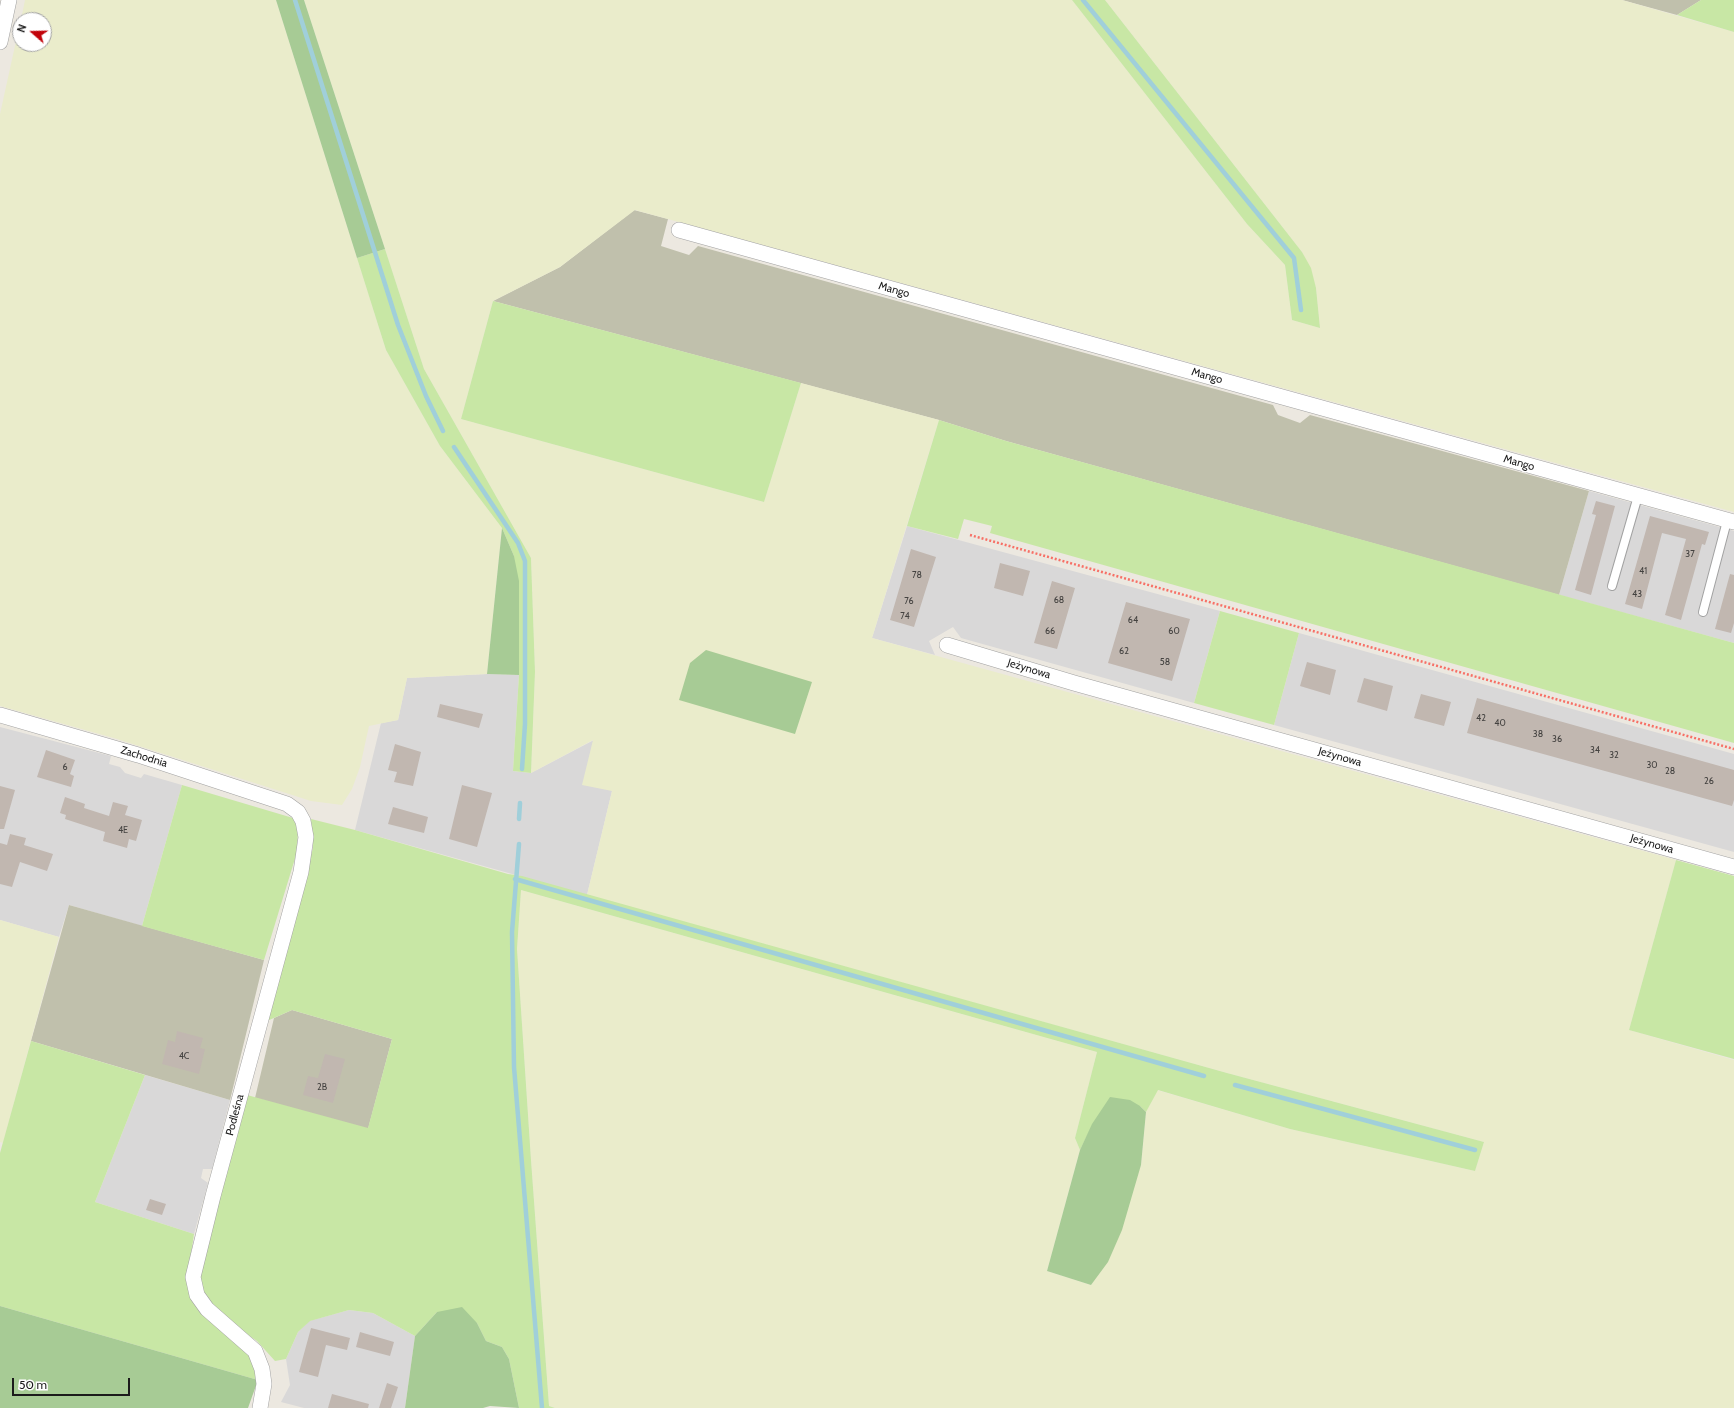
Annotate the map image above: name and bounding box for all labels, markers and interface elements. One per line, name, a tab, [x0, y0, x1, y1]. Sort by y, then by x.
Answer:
north arrow	[12, 12, 52, 52]
text: N	[14, 22, 30, 34]
street label: Mango	[877, 279, 911, 301]
street label: Mango	[1190, 365, 1224, 387]
street label: Mango	[1502, 452, 1536, 474]
house number: 37	[1685, 549, 1695, 559]
house number: 41	[1639, 566, 1647, 576]
house number: 78	[912, 570, 922, 580]
house number: 43	[1632, 589, 1642, 599]
house number: 68	[1054, 595, 1064, 605]
house number: 76	[904, 596, 914, 606]
house number: 74	[900, 611, 910, 621]
house number: 64	[1128, 615, 1138, 625]
house number: 66	[1045, 626, 1055, 636]
house number: 60	[1168, 626, 1180, 636]
house number: 62	[1119, 646, 1129, 656]
street label: Jeżynowa	[1006, 656, 1052, 682]
house number: 58	[1160, 657, 1170, 667]
house number: 42	[1476, 713, 1486, 723]
house number: 40	[1494, 718, 1506, 728]
house number: 38	[1533, 729, 1543, 739]
house number: 36	[1552, 734, 1562, 744]
street label: Zachodnia	[119, 744, 169, 770]
street label: Jeżynowa	[1317, 745, 1363, 769]
house number: 34	[1590, 745, 1600, 755]
house number: 32	[1609, 750, 1619, 760]
house number: 30	[1646, 760, 1658, 770]
house number: 6	[62, 762, 68, 772]
house number: 28	[1665, 766, 1675, 776]
house number: 26	[1704, 776, 1714, 786]
house number: 4E	[118, 825, 128, 835]
street label: Jeżynowa	[1629, 832, 1675, 856]
house number: 4C	[179, 1051, 189, 1061]
house number: 2B	[317, 1082, 327, 1092]
street label: Podleśna	[223, 1093, 247, 1137]
scale bar	[14, 1370, 132, 1396]
text: 50 m	[19, 1377, 47, 1392]

